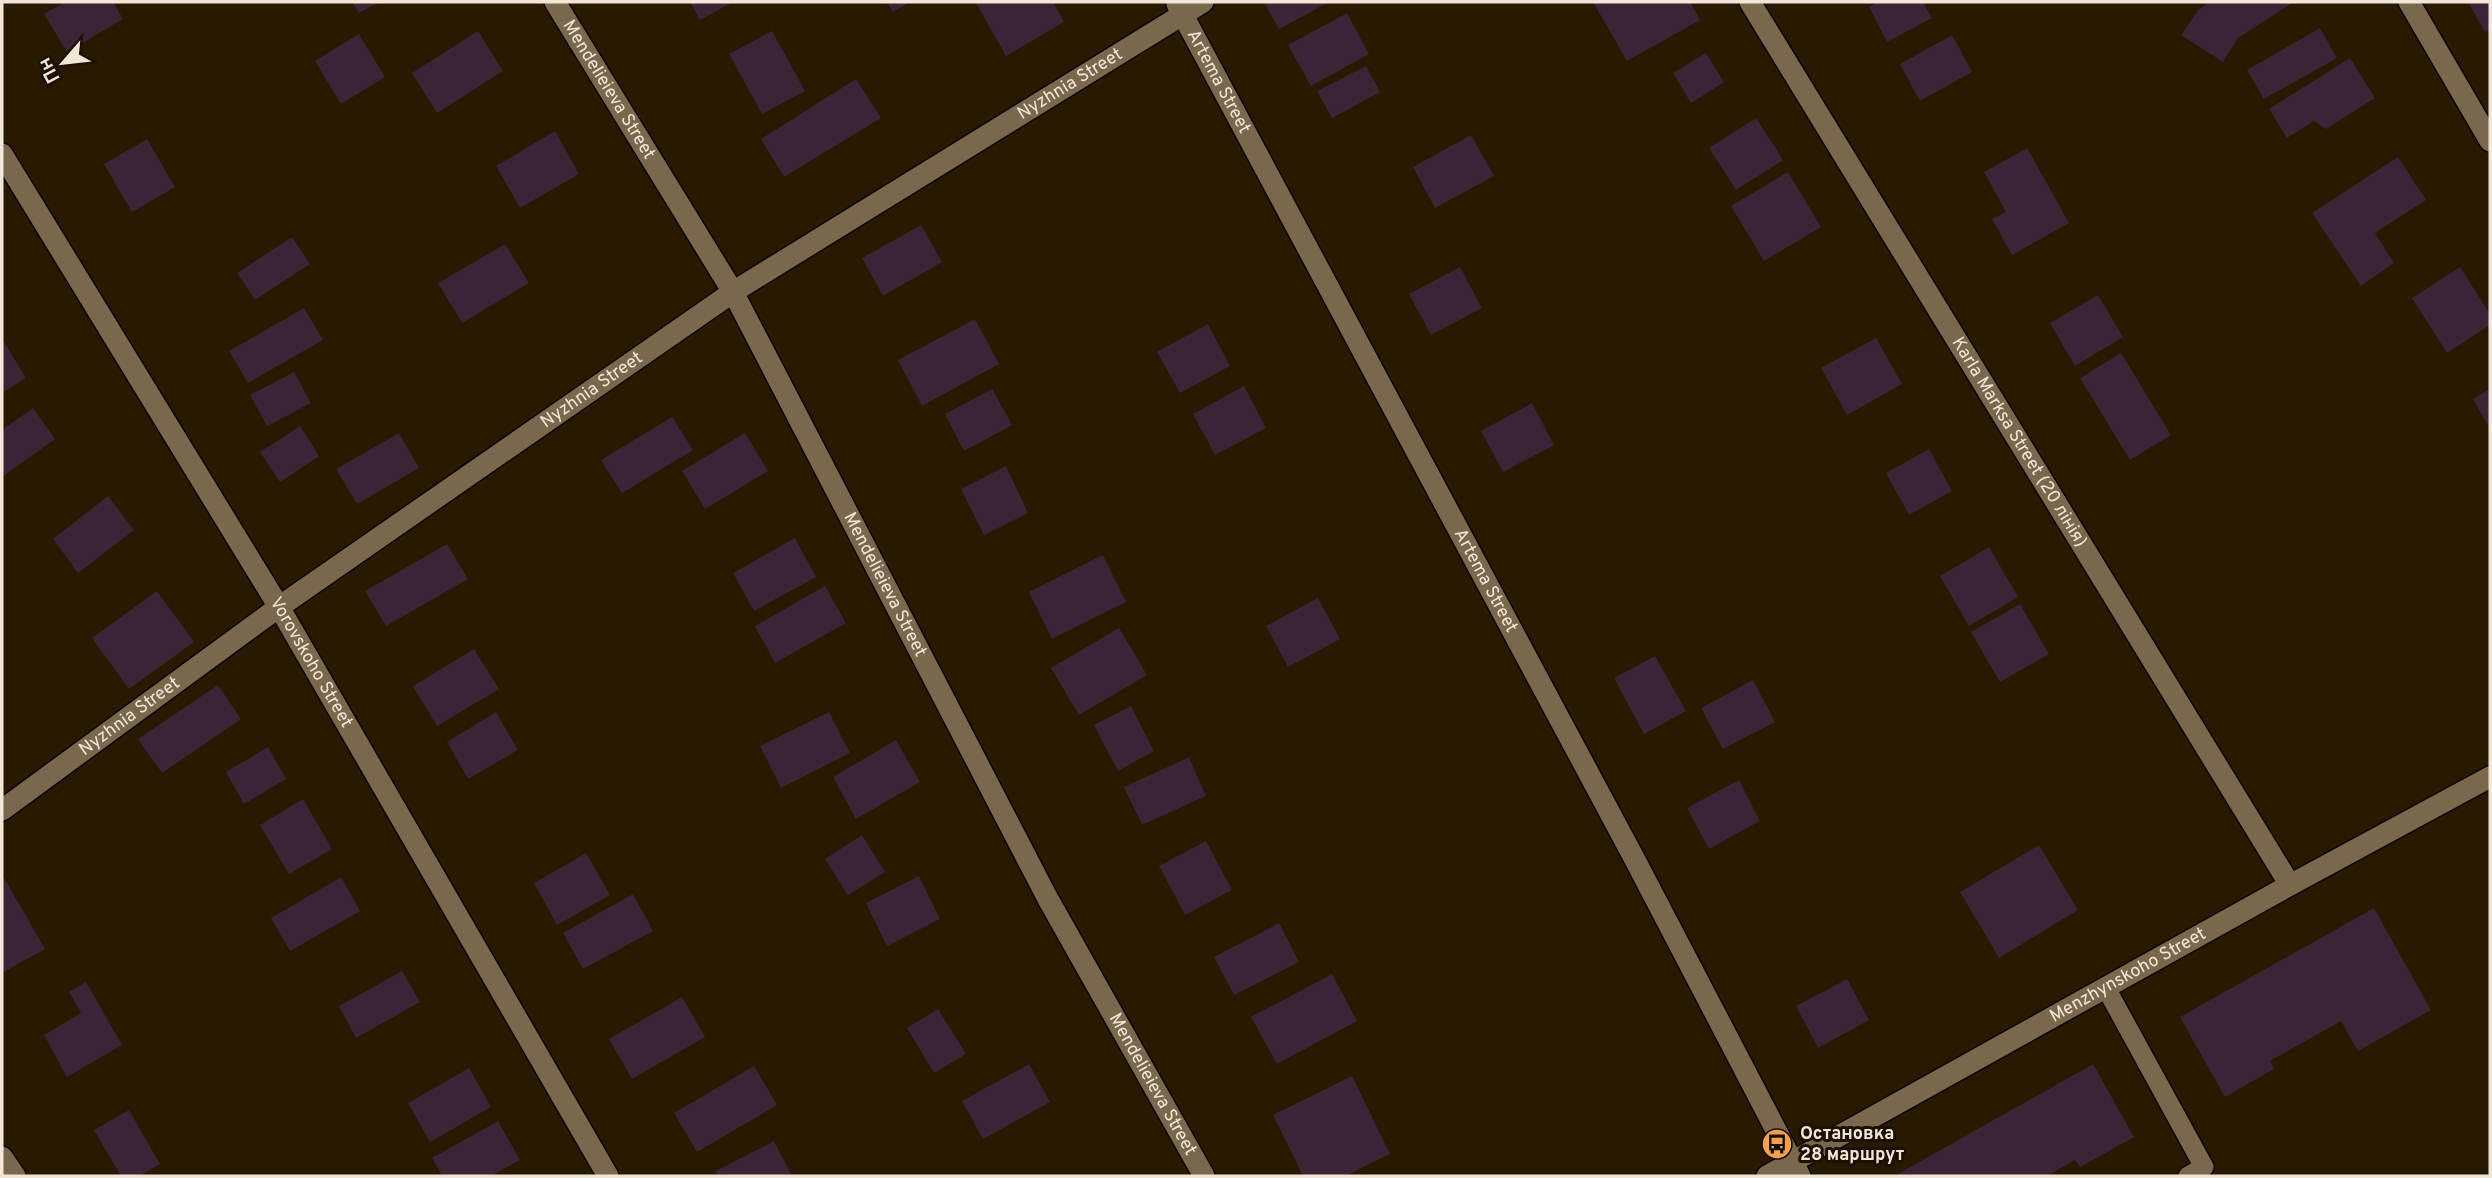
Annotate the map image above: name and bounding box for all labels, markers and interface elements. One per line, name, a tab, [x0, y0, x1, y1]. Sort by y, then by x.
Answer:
street label: Mendelieieva Street	[557, 16, 660, 164]
street label: Artema Street	[1181, 26, 1256, 138]
north arrow	[28, 28, 98, 98]
street label: Nyzhnia Street	[1013, 43, 1127, 125]
text: Пн	[33, 53, 66, 87]
street label: Karla Marksa Street (20 лiнiя)	[1946, 333, 2092, 552]
street label: Nyzhnia Street	[536, 347, 647, 434]
street label: Mendelieieva Street	[838, 509, 932, 661]
street label: Artema Street	[1448, 525, 1523, 637]
street label: Vorovskoho Street	[264, 593, 358, 732]
street label: Nyzhnia Street	[74, 672, 184, 761]
street label: Menzhynskoho Street	[2046, 923, 2210, 1028]
street label: Mendelieieva Street	[1103, 1009, 1202, 1160]
place label: Остановка 28 маршрут	[1800, 1123, 1905, 1167]
bus stop icon: Остановка 28 маршрут	[1760, 1127, 1794, 1161]

